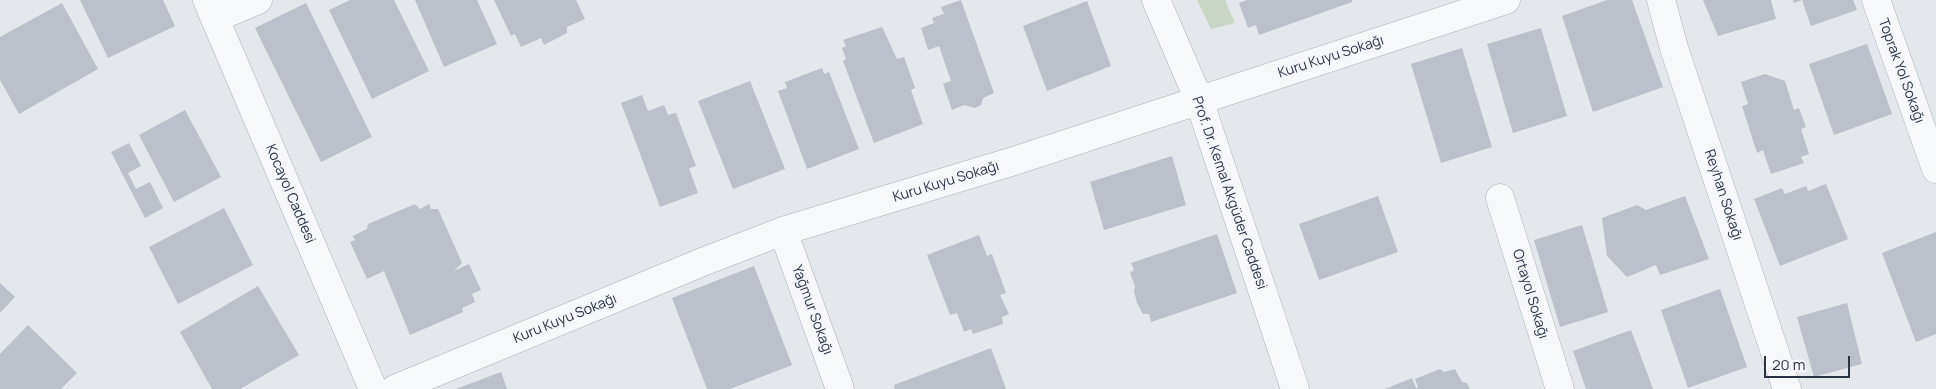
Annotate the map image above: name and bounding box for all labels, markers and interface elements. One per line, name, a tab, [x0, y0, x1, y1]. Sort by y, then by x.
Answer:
street label: Toprak Yol Sokağı	[1874, 16, 1928, 126]
street label: Kuru Kuyu Sokağı	[1276, 32, 1386, 82]
street label: Prof. Dr. Kemal Akgüder Caddesi	[1188, 94, 1270, 292]
street label: Kocayol Caddesi	[262, 142, 318, 246]
street label: Reyhan Sokağı	[1700, 147, 1746, 243]
street label: Kuru Kuyu Sokağı	[891, 158, 1001, 206]
street label: Ortayol Sokağı	[1508, 247, 1552, 341]
street label: Yağmur Sokağı	[788, 263, 836, 357]
street label: Kuru Kuyu Sokağı	[511, 291, 619, 347]
scale bar	[1766, 346, 1852, 378]
text: 20 m	[1772, 354, 1805, 375]

